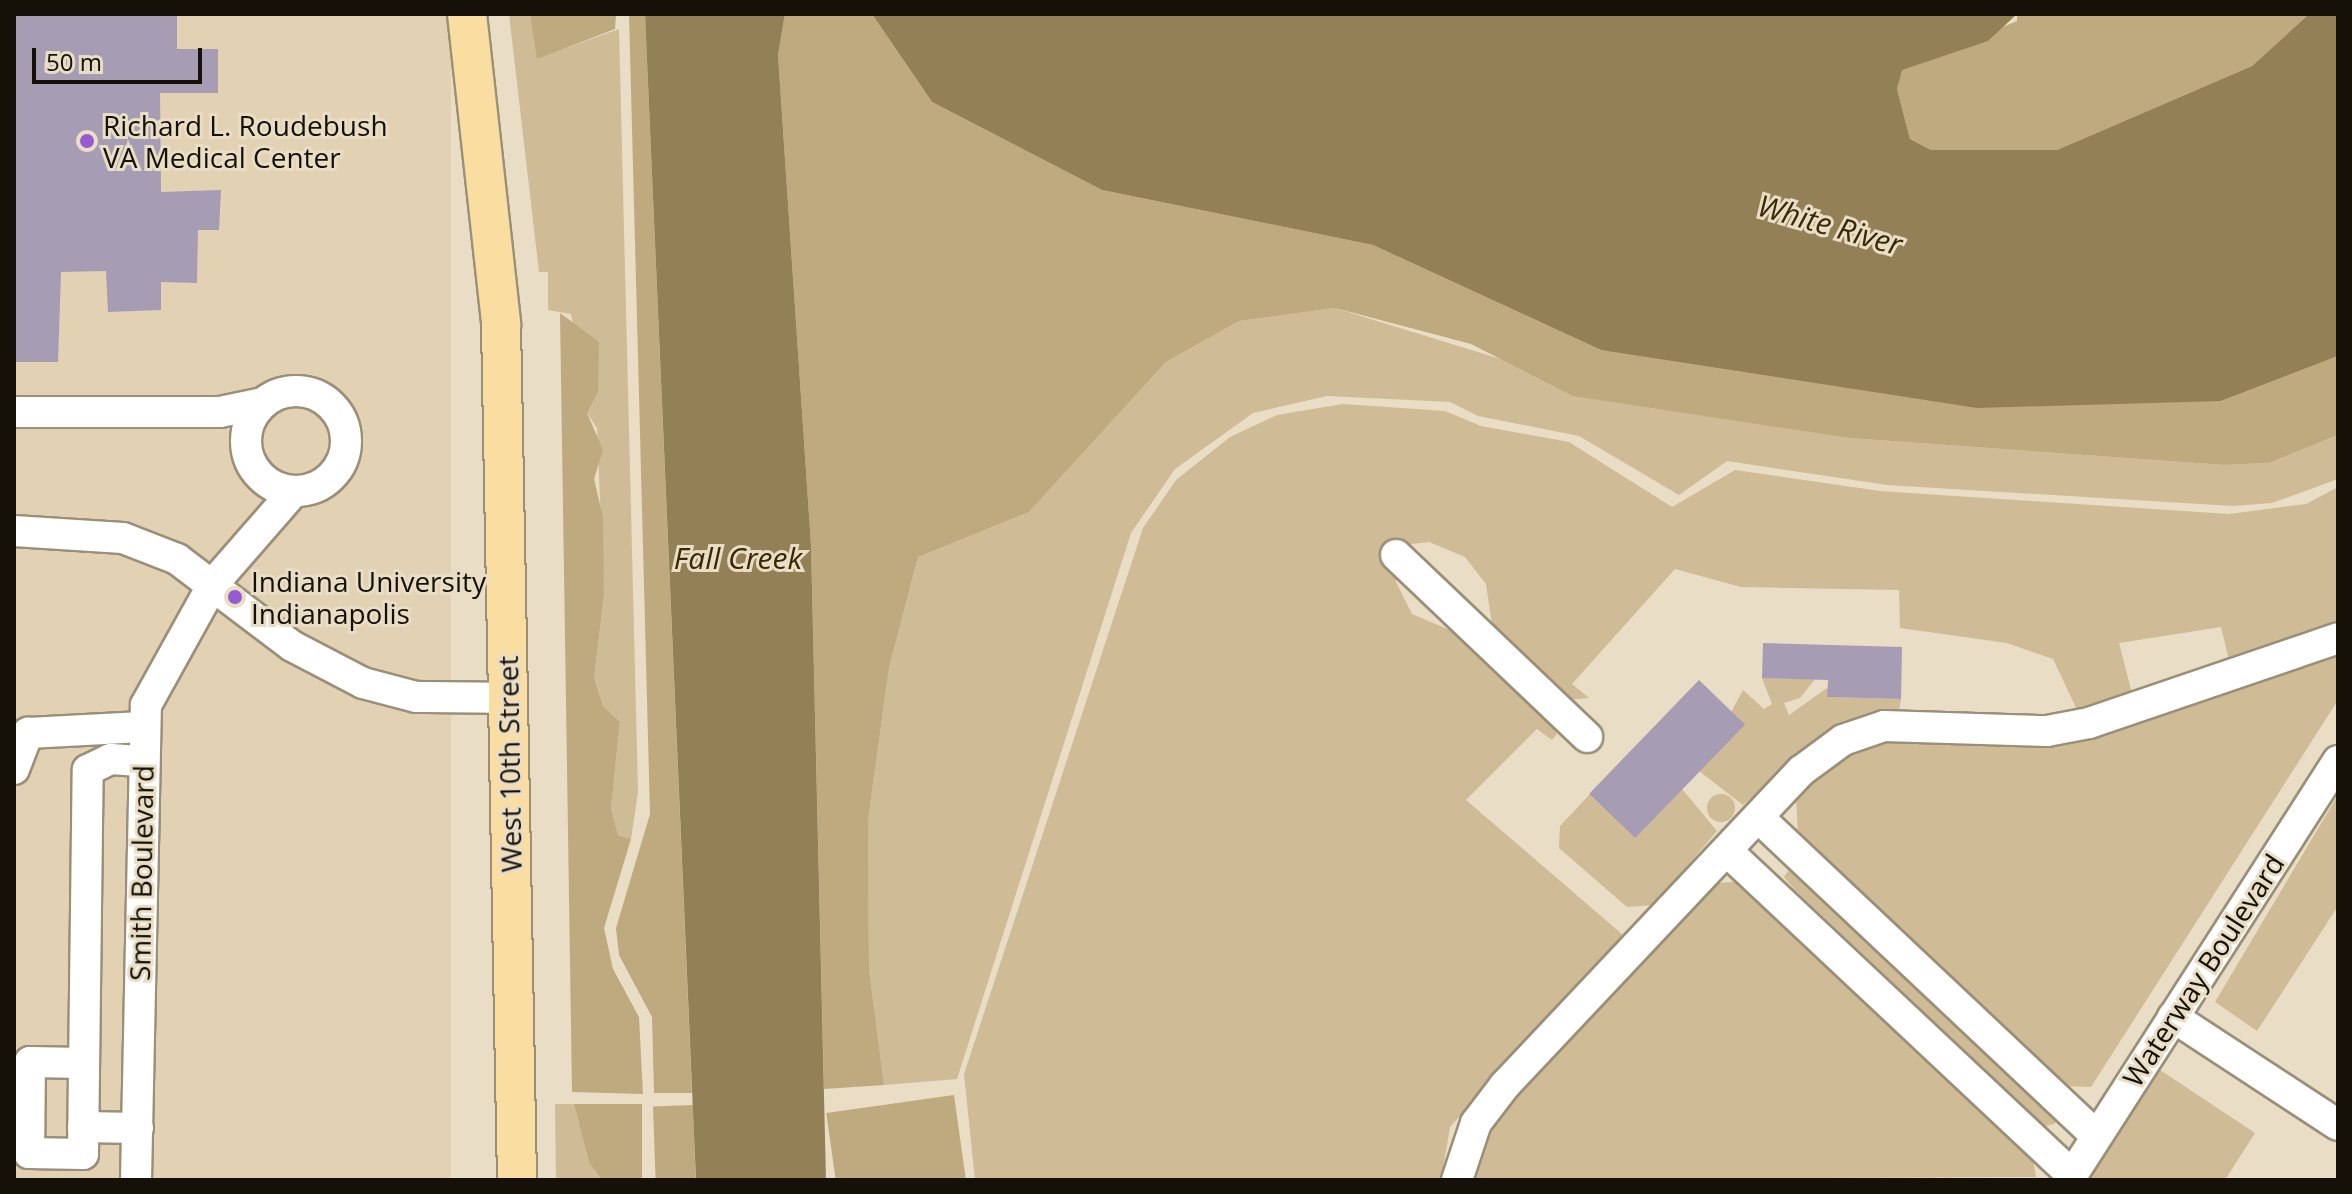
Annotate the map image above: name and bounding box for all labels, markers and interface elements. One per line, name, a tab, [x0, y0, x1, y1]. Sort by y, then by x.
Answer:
scale bar	[36, 32, 206, 82]
text: 50 m	[46, 45, 102, 78]
place label: Richard L. Roudebush VA Medical Center	[103, 108, 388, 174]
marker: Richard L. Roudebush VA Medical Center	[78, 132, 96, 150]
water label: White River	[1754, 187, 1906, 263]
water label: Fall Creek	[674, 540, 802, 576]
place label: Indiana University Indianapolis	[251, 564, 486, 630]
marker: Indiana University Indianapolis	[226, 588, 244, 606]
street label: West 10th Street	[490, 655, 528, 873]
street label: Smith Boulevard	[122, 765, 160, 981]
street label: Waterway Boulevard	[2115, 848, 2291, 1092]

